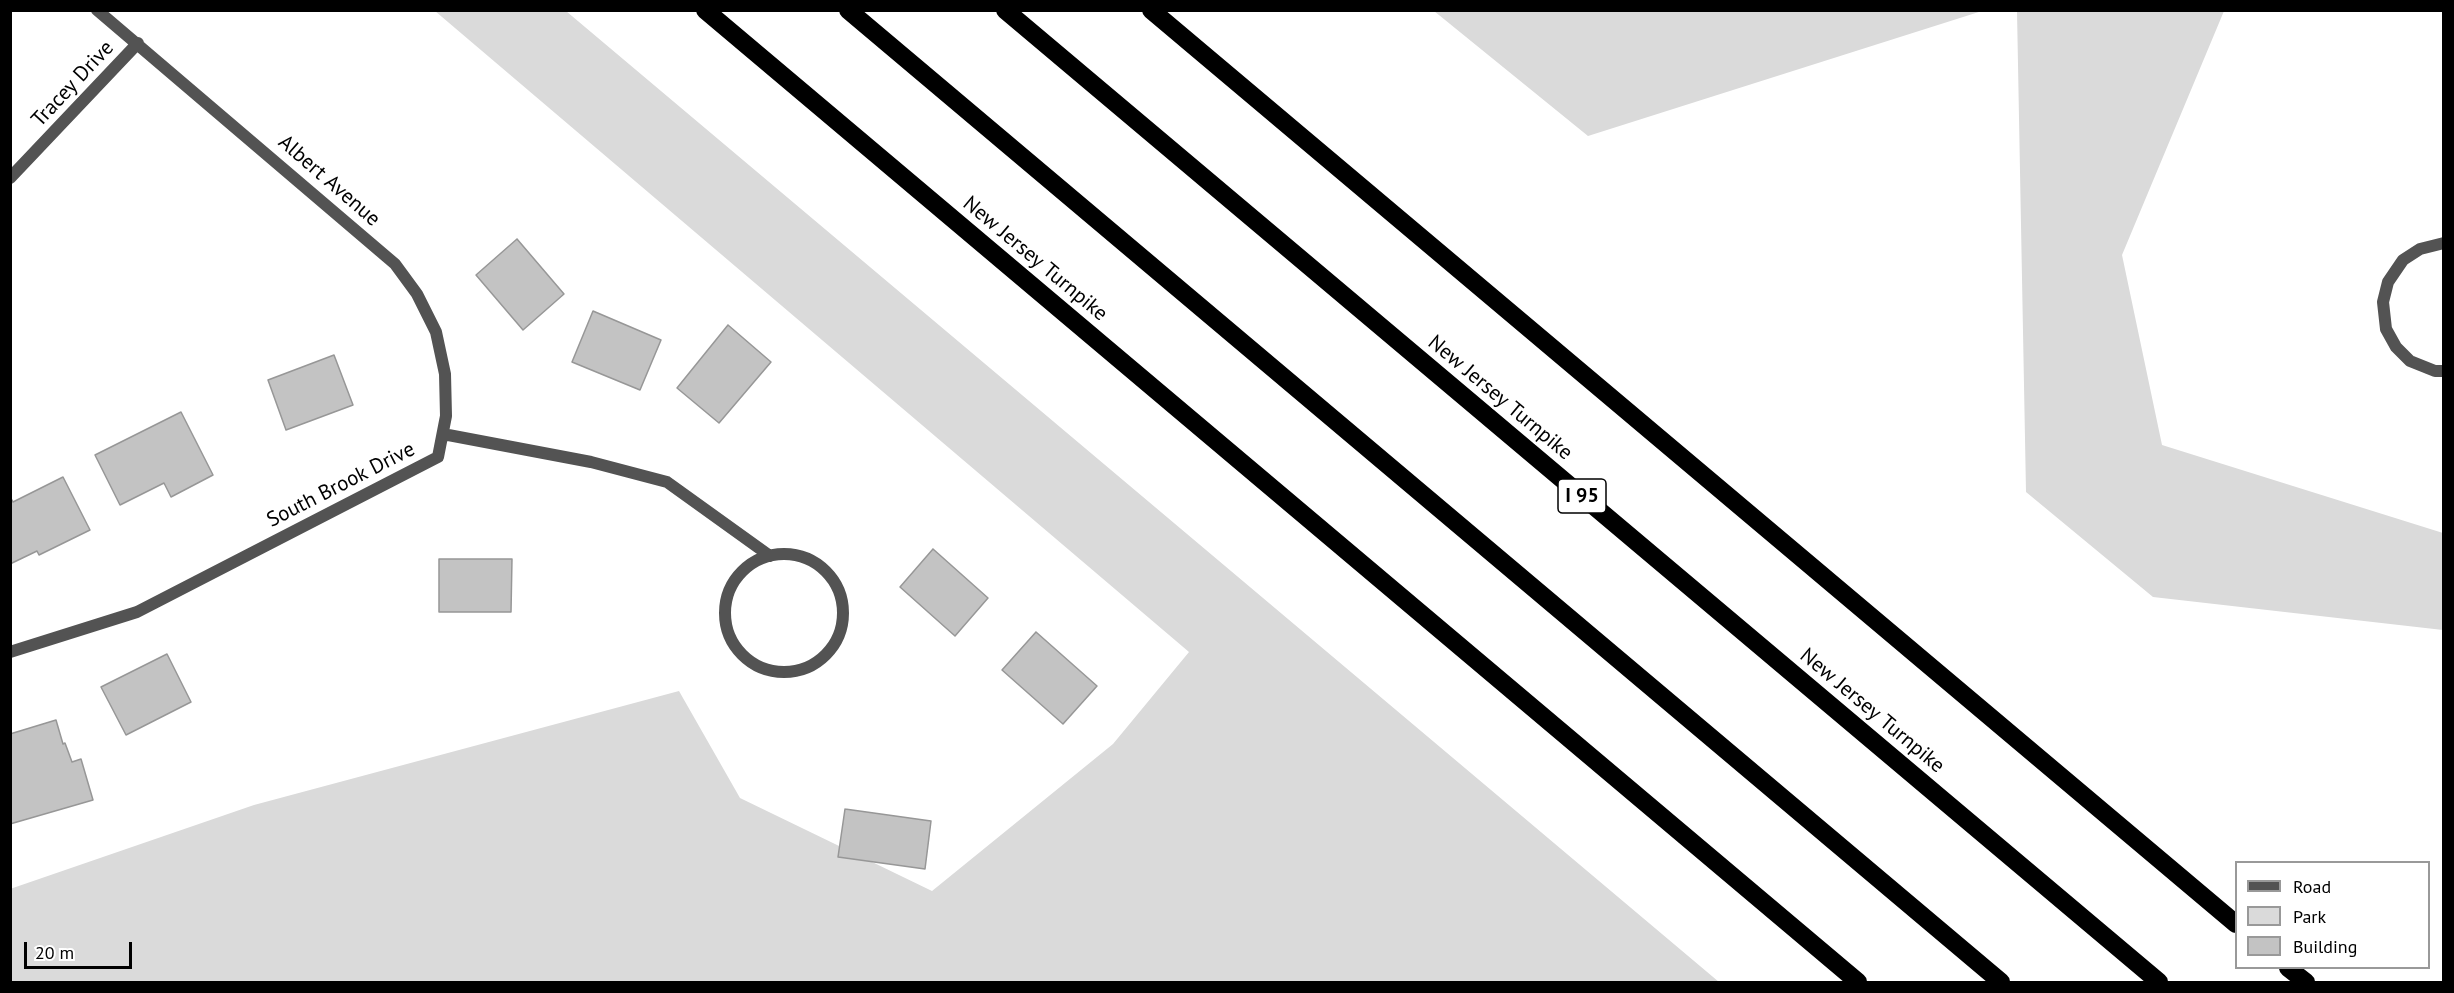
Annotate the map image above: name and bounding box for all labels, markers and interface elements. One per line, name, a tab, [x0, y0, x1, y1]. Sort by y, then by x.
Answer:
street label: Tracey Drive	[27, 36, 119, 132]
street label: Albert Avenue	[273, 130, 385, 232]
street label: New Jersey Turnpike	[958, 191, 1112, 327]
street label: New Jersey Turnpike	[1423, 330, 1577, 466]
street label: South Brook Drive	[263, 437, 419, 533]
road number: I 95	[1558, 479, 1606, 513]
street label: New Jersey Turnpike	[1795, 643, 1949, 779]
legend	[2235, 861, 2430, 969]
text: Road	[2293, 875, 2331, 898]
text: Park	[2293, 905, 2326, 928]
scale bar	[27, 930, 135, 968]
text: Building	[2293, 935, 2357, 958]
text: 20 m	[35, 941, 74, 964]

